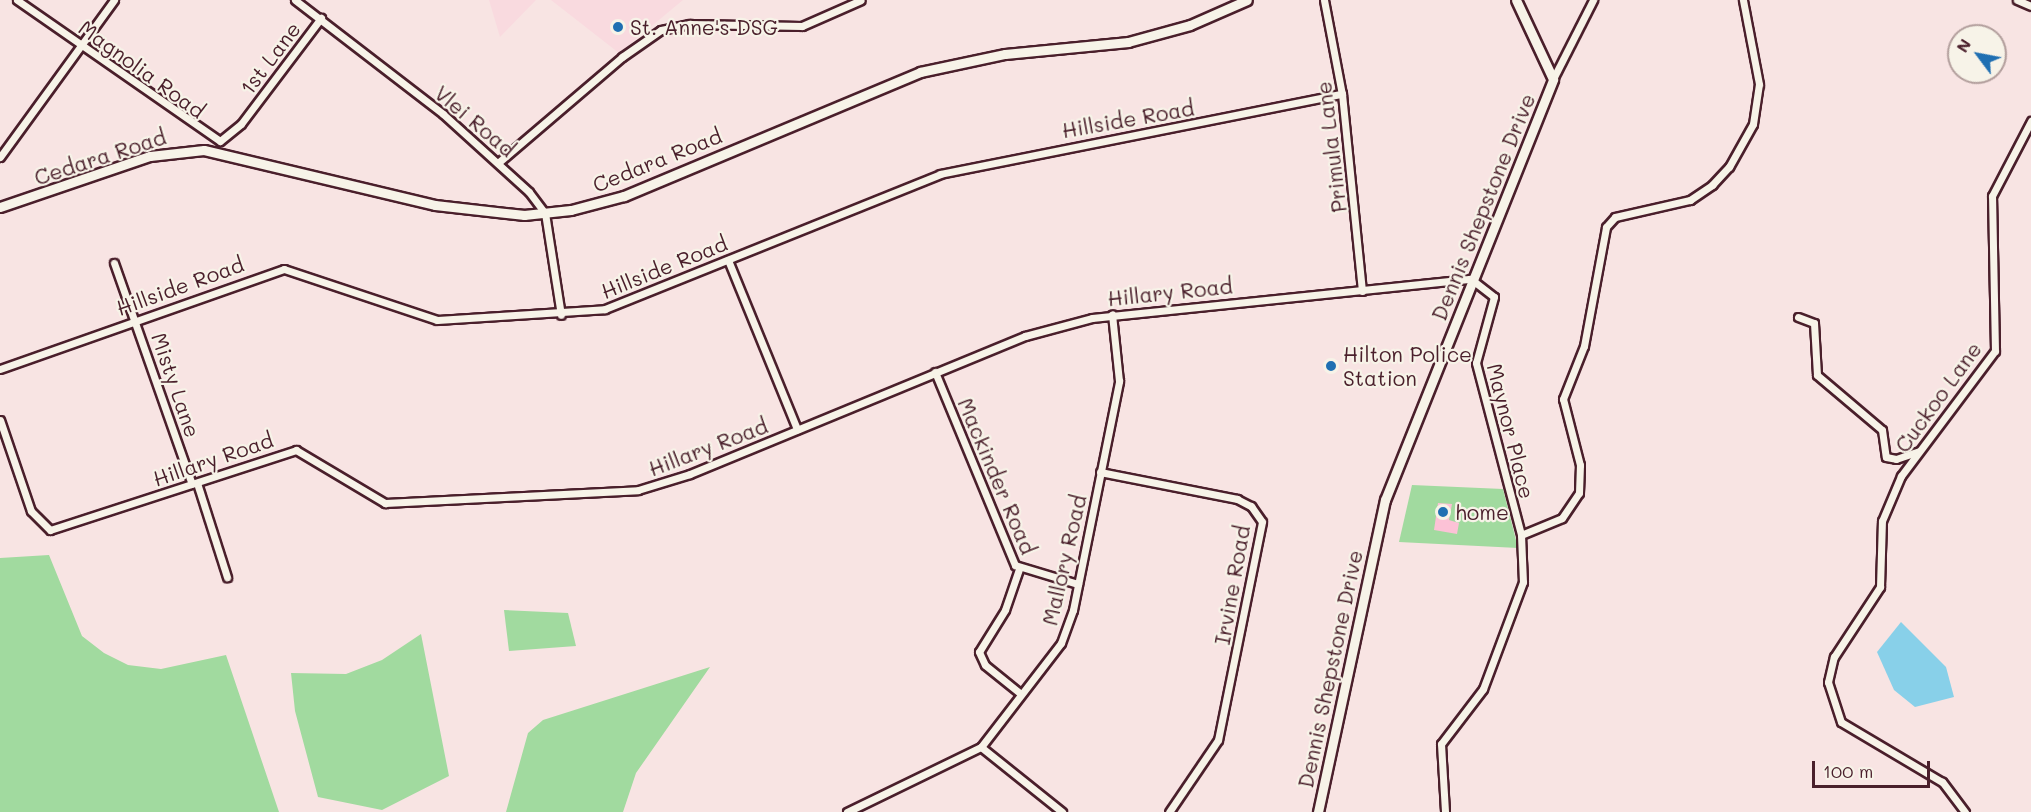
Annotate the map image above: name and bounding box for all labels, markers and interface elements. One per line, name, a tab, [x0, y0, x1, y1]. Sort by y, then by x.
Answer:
place label: St. Anne's DSG	[630, 14, 778, 40]
street label: Magnolia Road	[74, 15, 210, 123]
street label: 1st Lane	[235, 17, 305, 99]
marker: St. Anne's DSG	[611, 20, 625, 34]
north arrow	[1947, 24, 2007, 84]
text: N	[1951, 35, 1975, 56]
street label: Vlei Road	[430, 80, 520, 162]
street label: Primula Lane	[1310, 80, 1352, 214]
street label: Dennis Shepstone Drive	[1426, 90, 1540, 324]
street label: Hillside Road	[1060, 95, 1196, 143]
street label: Cedara Road	[589, 123, 725, 197]
street label: Cedara Road	[31, 124, 169, 190]
street label: Hillside Road	[597, 230, 731, 304]
street label: Hillside Road	[113, 251, 247, 321]
street label: Hillary Road	[1106, 273, 1234, 311]
street label: Misty Lane	[146, 329, 206, 441]
street label: Cuckoo Lane	[1889, 337, 1987, 457]
place label: Hilton Police Station	[1343, 341, 1472, 391]
marker: Hilton Police Station	[1324, 359, 1338, 373]
street label: Maynor Place	[1482, 361, 1540, 501]
street label: Mackinder Road	[953, 394, 1041, 558]
street label: Hillary Road	[645, 413, 771, 481]
street label: Hillary Road	[150, 427, 276, 491]
street label: Mallory Road	[1037, 492, 1091, 628]
place label: home	[1455, 499, 1509, 525]
marker: home	[1436, 505, 1450, 519]
street label: Irvine Road	[1209, 523, 1255, 647]
street label: Dennis Shepstone Drive	[1292, 548, 1368, 790]
scale bar	[1815, 749, 1934, 787]
text: 100 m	[1823, 759, 1873, 783]

